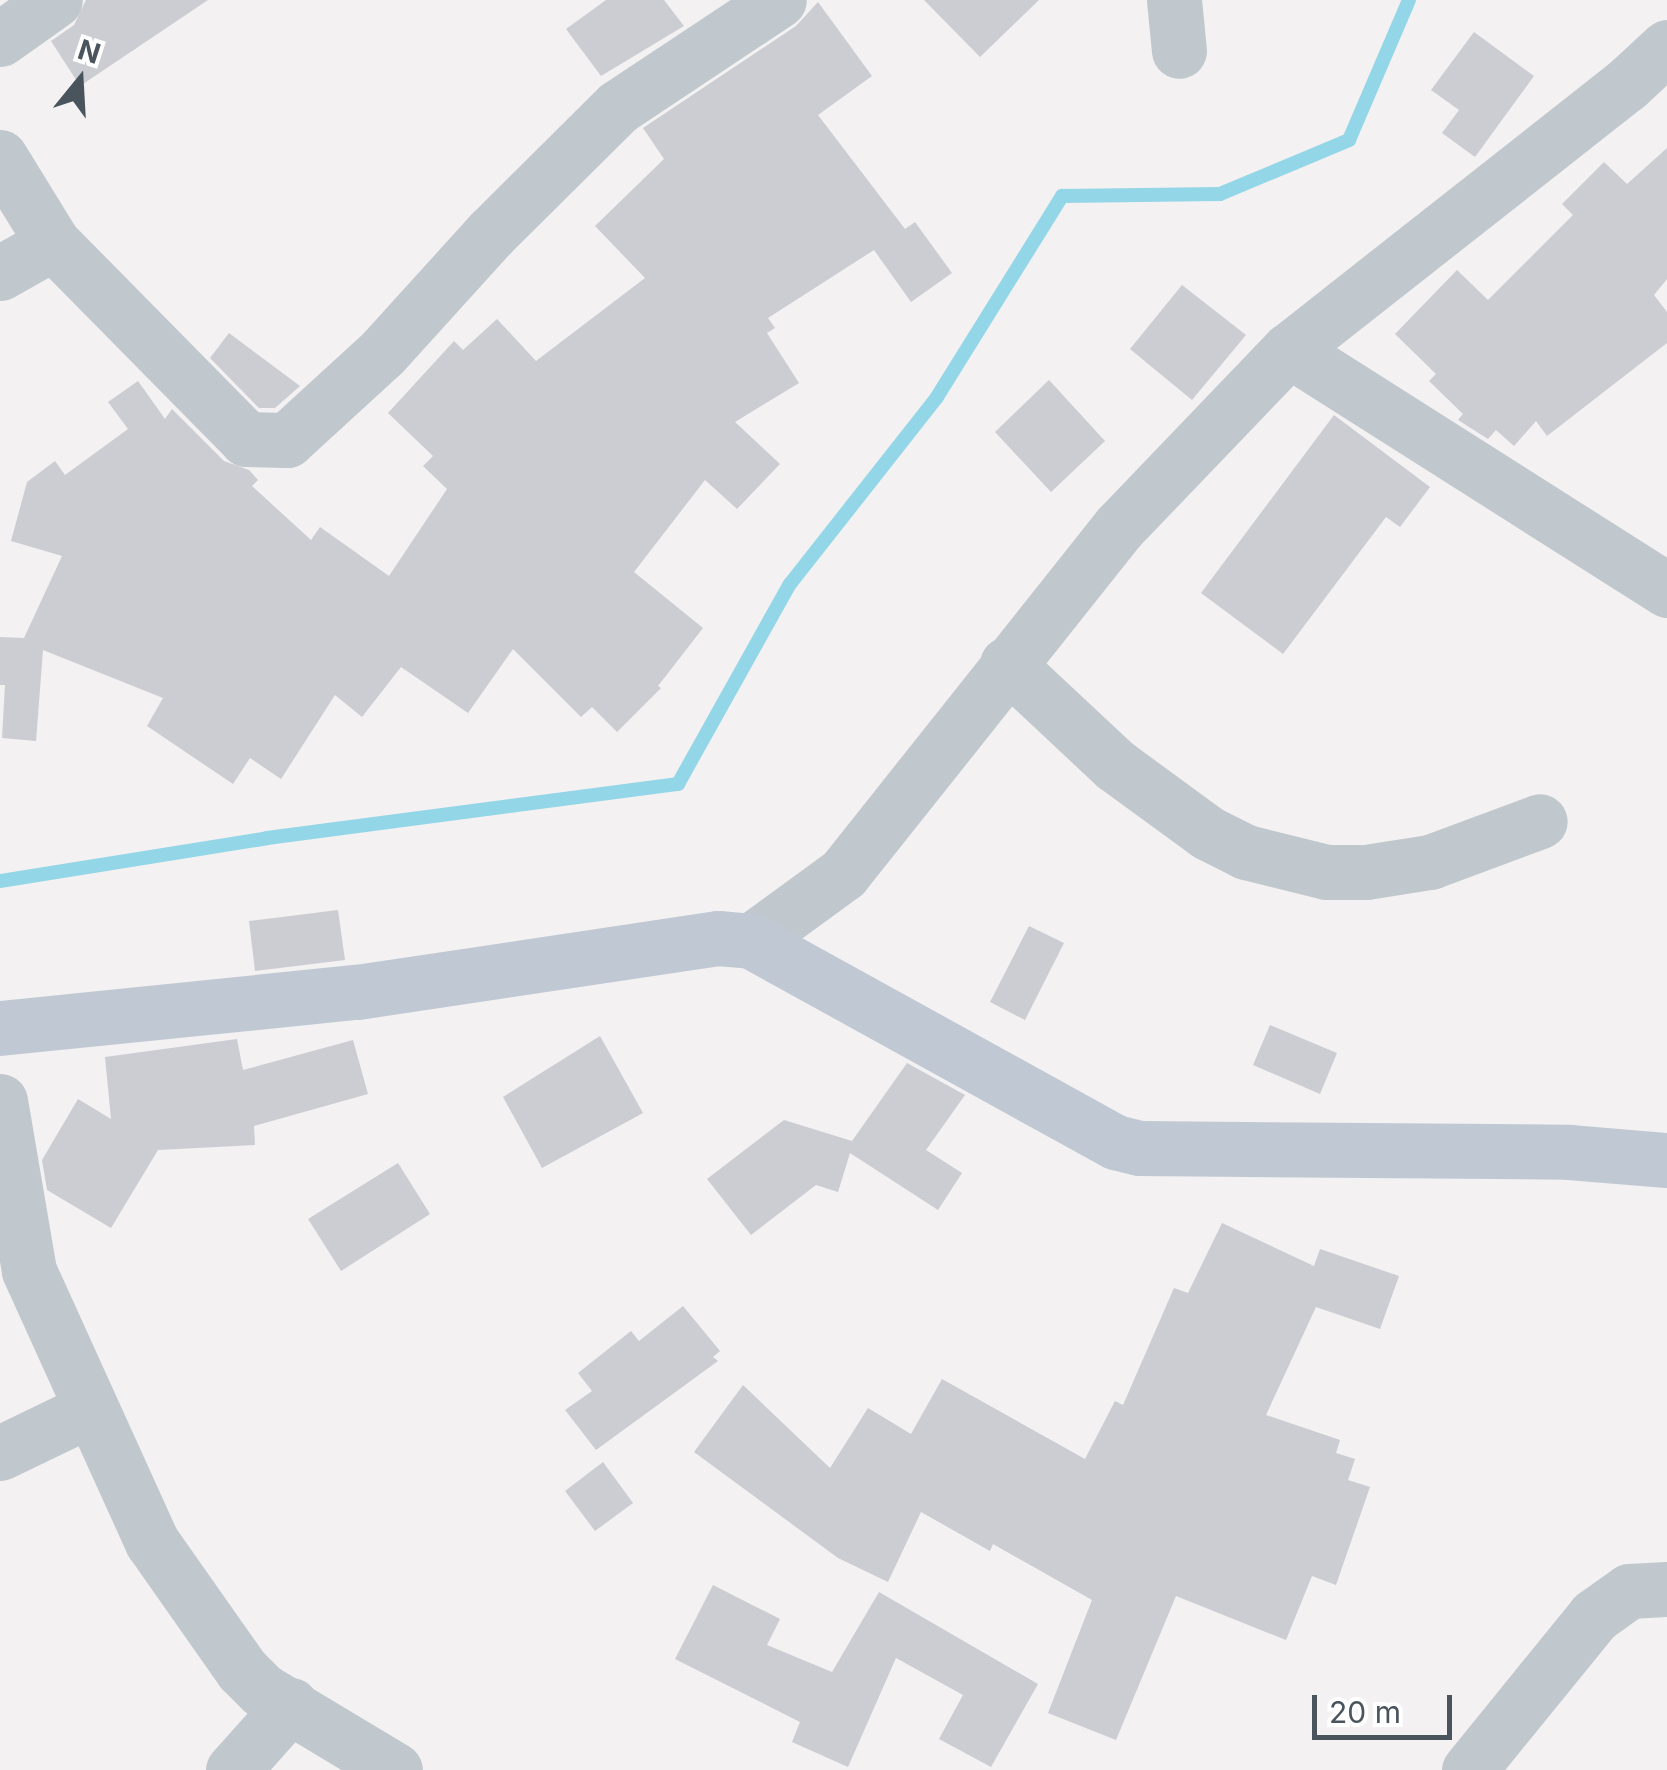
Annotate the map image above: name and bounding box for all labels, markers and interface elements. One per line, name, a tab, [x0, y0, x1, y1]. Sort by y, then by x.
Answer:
north arrow	[30, 30, 130, 130]
text: N	[74, 32, 105, 71]
scale bar	[1317, 1675, 1457, 1737]
text: 20 m	[1329, 1694, 1401, 1730]

